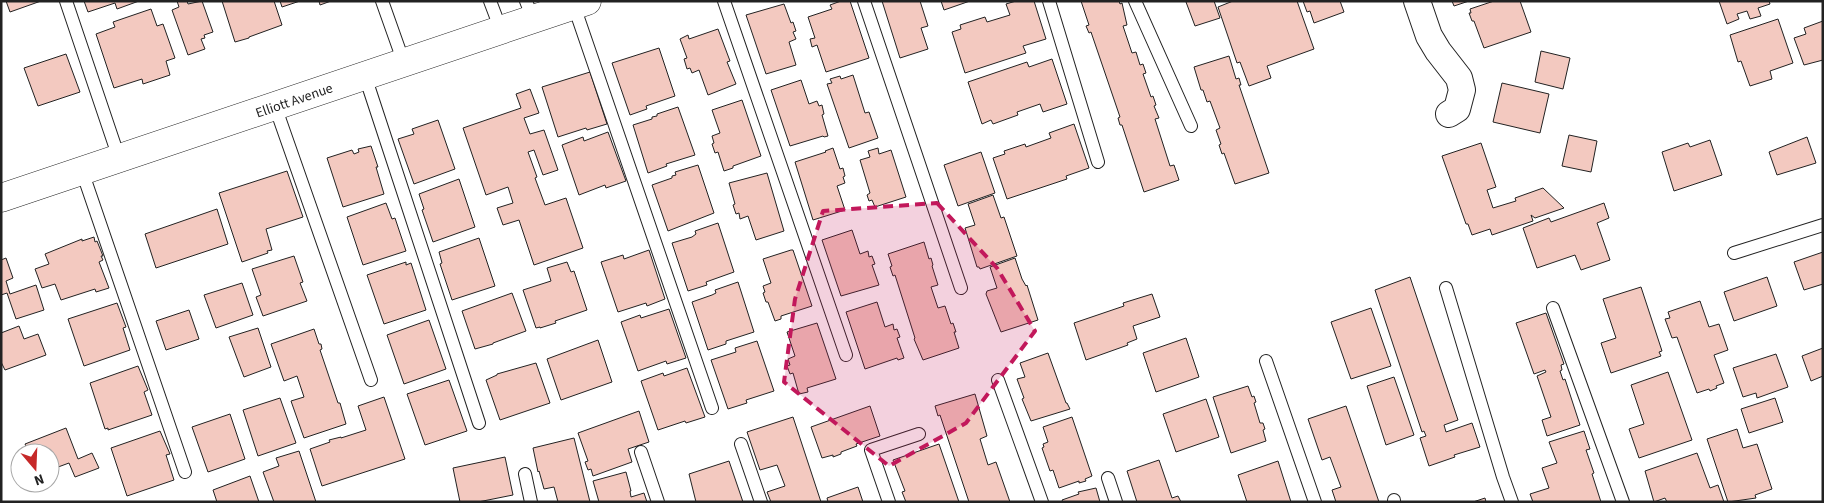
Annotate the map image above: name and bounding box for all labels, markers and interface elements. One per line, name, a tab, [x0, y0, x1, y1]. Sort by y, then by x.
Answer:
street label: Elliott Avenue	[253, 78, 336, 123]
north arrow	[10, 443, 60, 493]
text: N	[31, 468, 47, 490]

